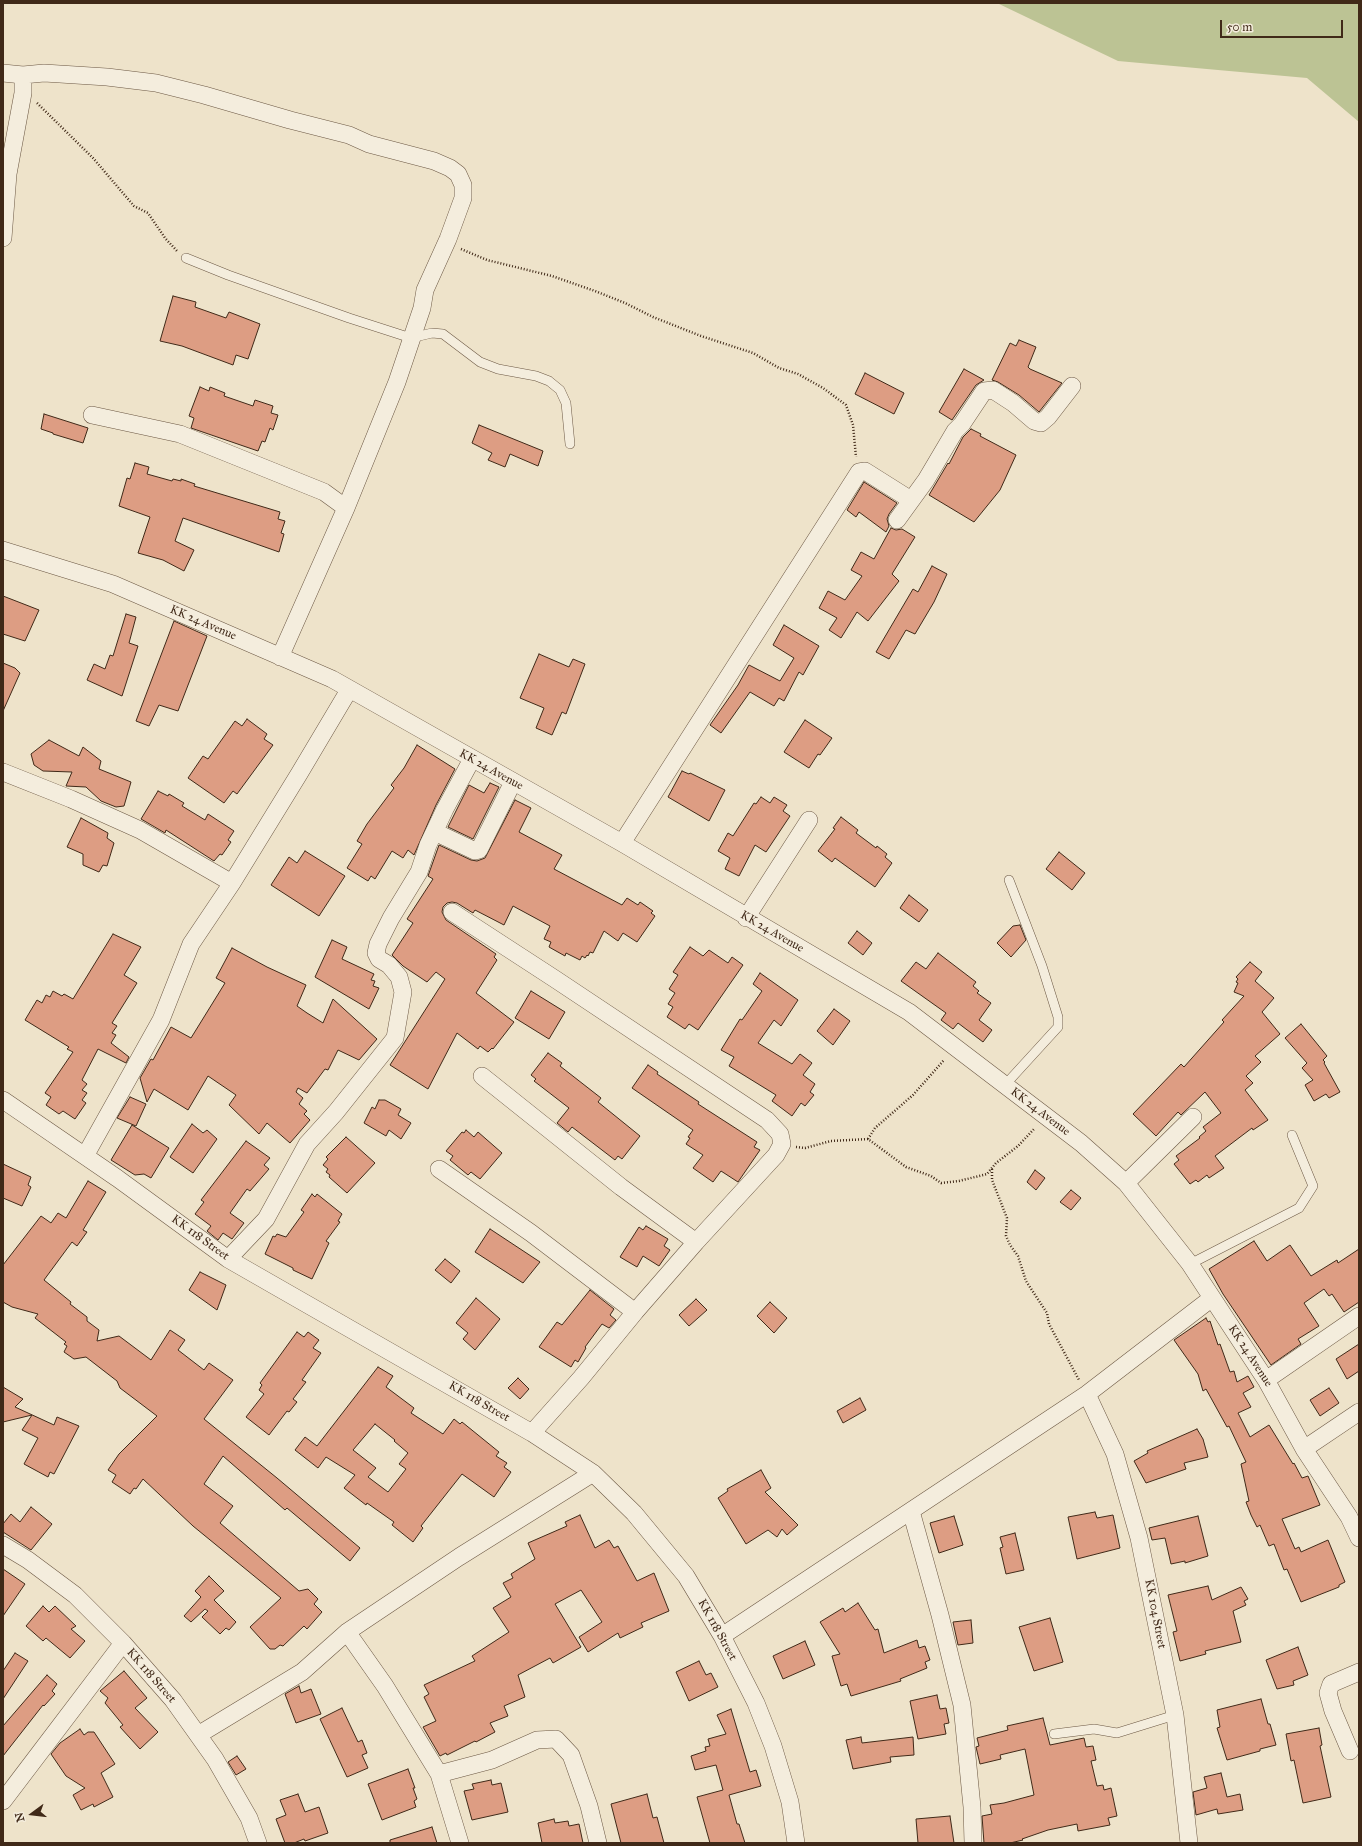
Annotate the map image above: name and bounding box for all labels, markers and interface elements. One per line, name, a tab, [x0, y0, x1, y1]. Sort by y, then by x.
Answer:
scale bar	[1222, 12, 1345, 38]
text: 50 m	[1227, 20, 1252, 34]
street label: KK 24 Avenue	[168, 603, 238, 643]
street label: KK 24 Avenue	[457, 747, 525, 793]
street label: KK 24 Avenue	[738, 908, 806, 956]
street label: KK 24 Avenue	[1007, 1085, 1073, 1139]
street label: KK 118 Street	[168, 1212, 232, 1264]
street label: KK 24 Avenue	[1225, 1322, 1275, 1390]
street label: KK 118 Street	[446, 1379, 512, 1425]
street label: KK 104 Street	[1141, 1578, 1169, 1650]
street label: KK 118 Street	[694, 1597, 740, 1663]
street label: KK 118 Street	[123, 1646, 179, 1706]
north arrow	[12, 1794, 52, 1834]
text: N	[12, 1811, 27, 1823]

